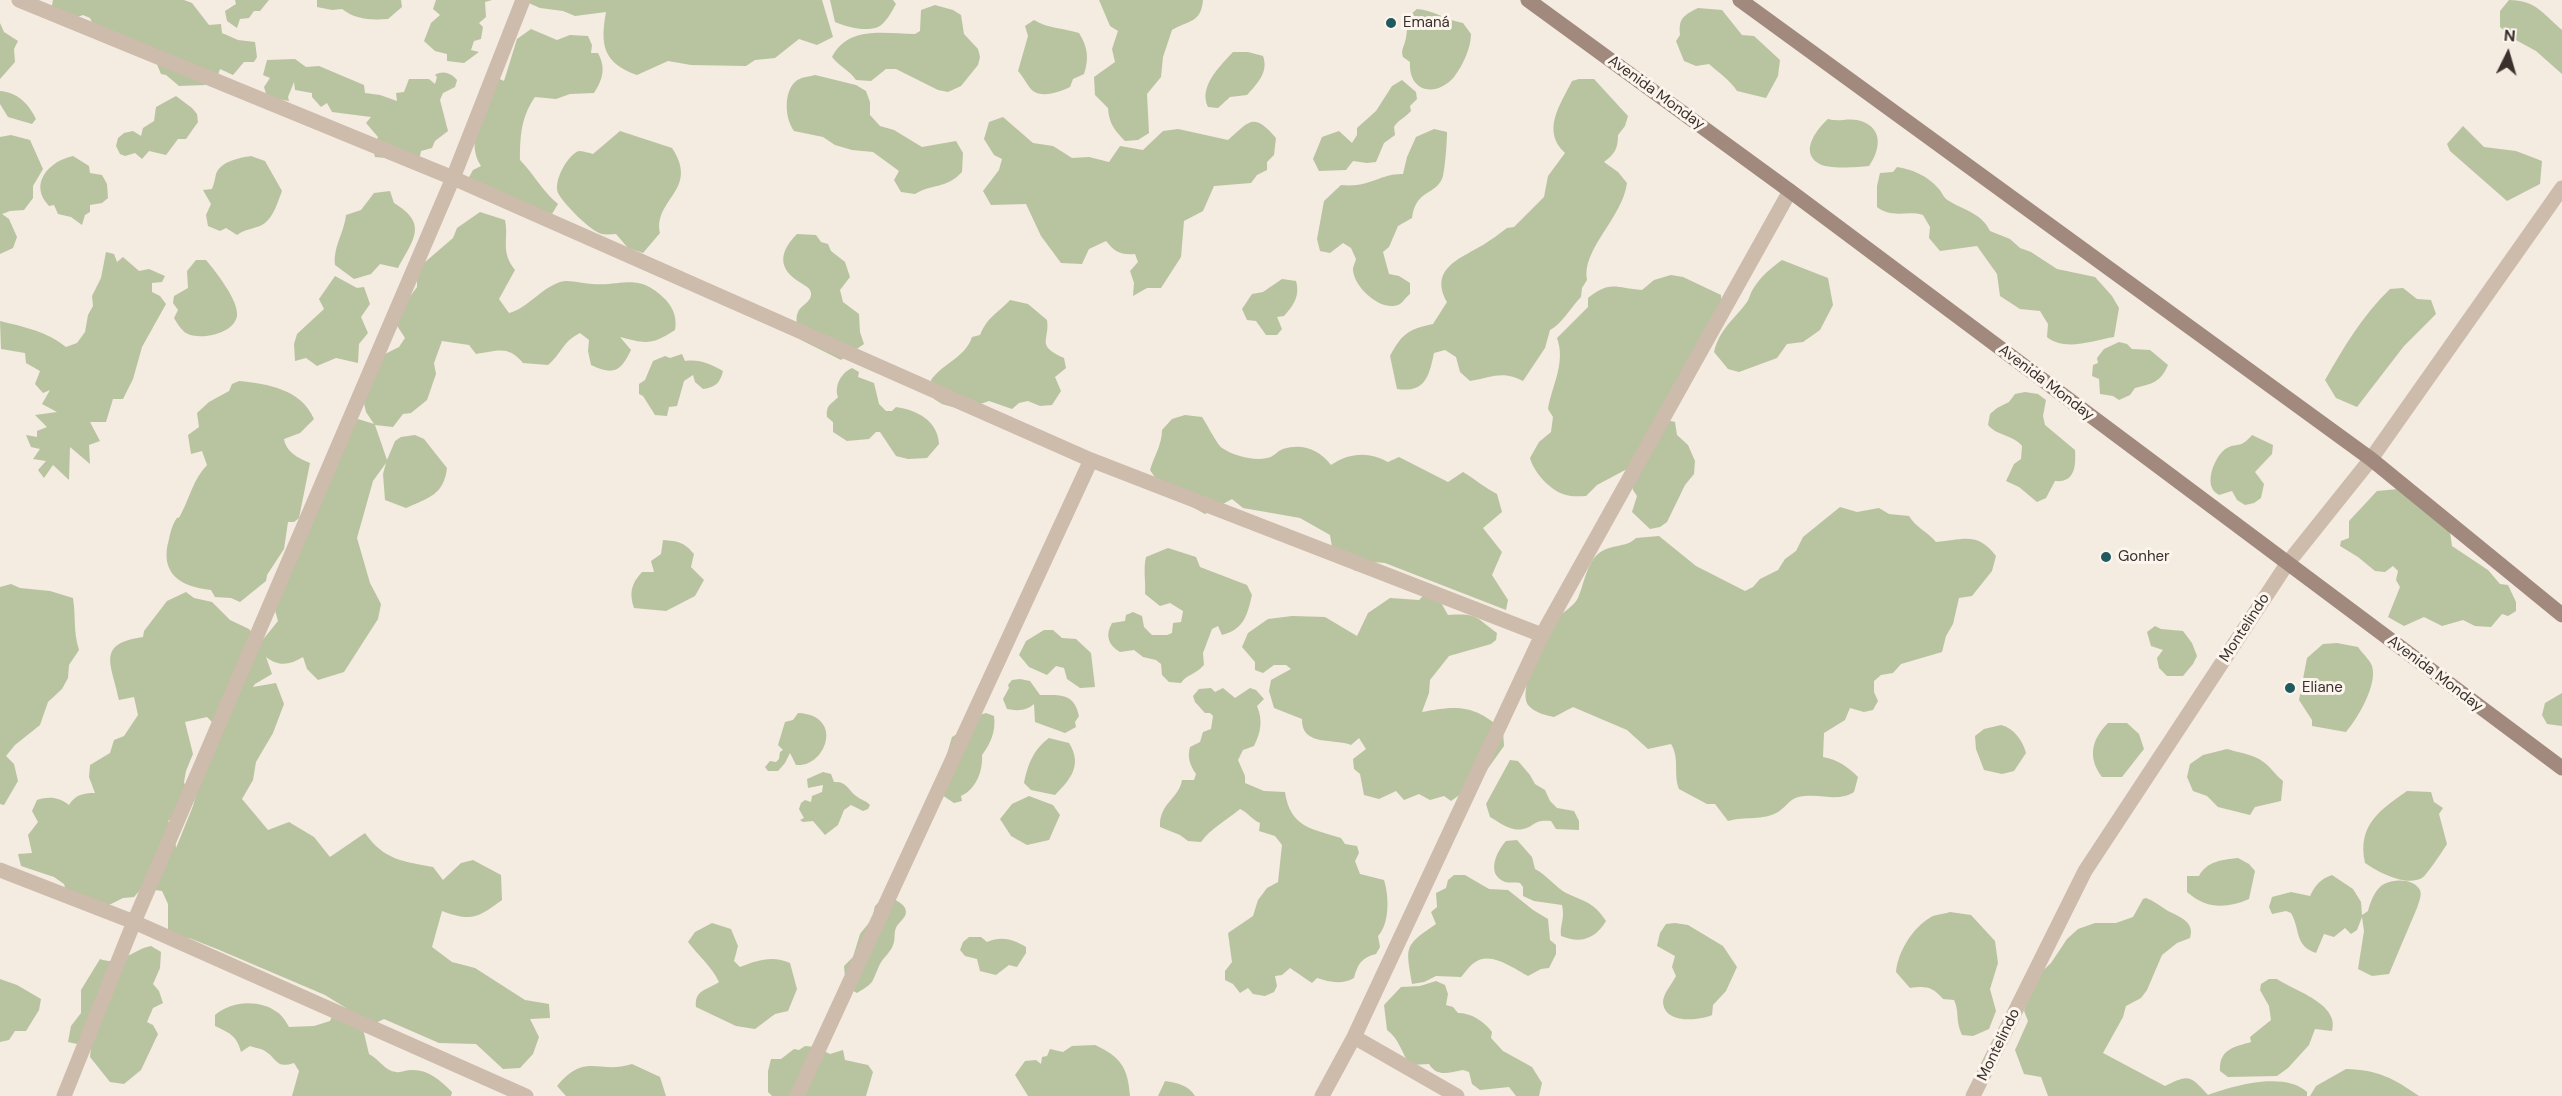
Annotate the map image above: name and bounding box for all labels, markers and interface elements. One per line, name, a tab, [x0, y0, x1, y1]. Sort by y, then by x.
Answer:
place label: Emaná	[1403, 14, 1450, 32]
marker: Emaná	[1384, 16, 1398, 30]
north arrow	[2478, 24, 2538, 84]
text: N	[2503, 25, 2516, 47]
street label: Avenida Monday	[1604, 52, 1708, 134]
street label: Avenida Monday	[1995, 341, 2097, 425]
place label: Gonher	[2118, 548, 2170, 566]
marker: Gonher	[2099, 550, 2113, 564]
street label: Montelindo	[2216, 590, 2274, 666]
street label: Avenida Monday	[2384, 632, 2486, 716]
place label: Eliane	[2302, 679, 2343, 697]
marker: Eliane	[2283, 681, 2297, 695]
street label: Montelindo	[1974, 1006, 2024, 1084]

